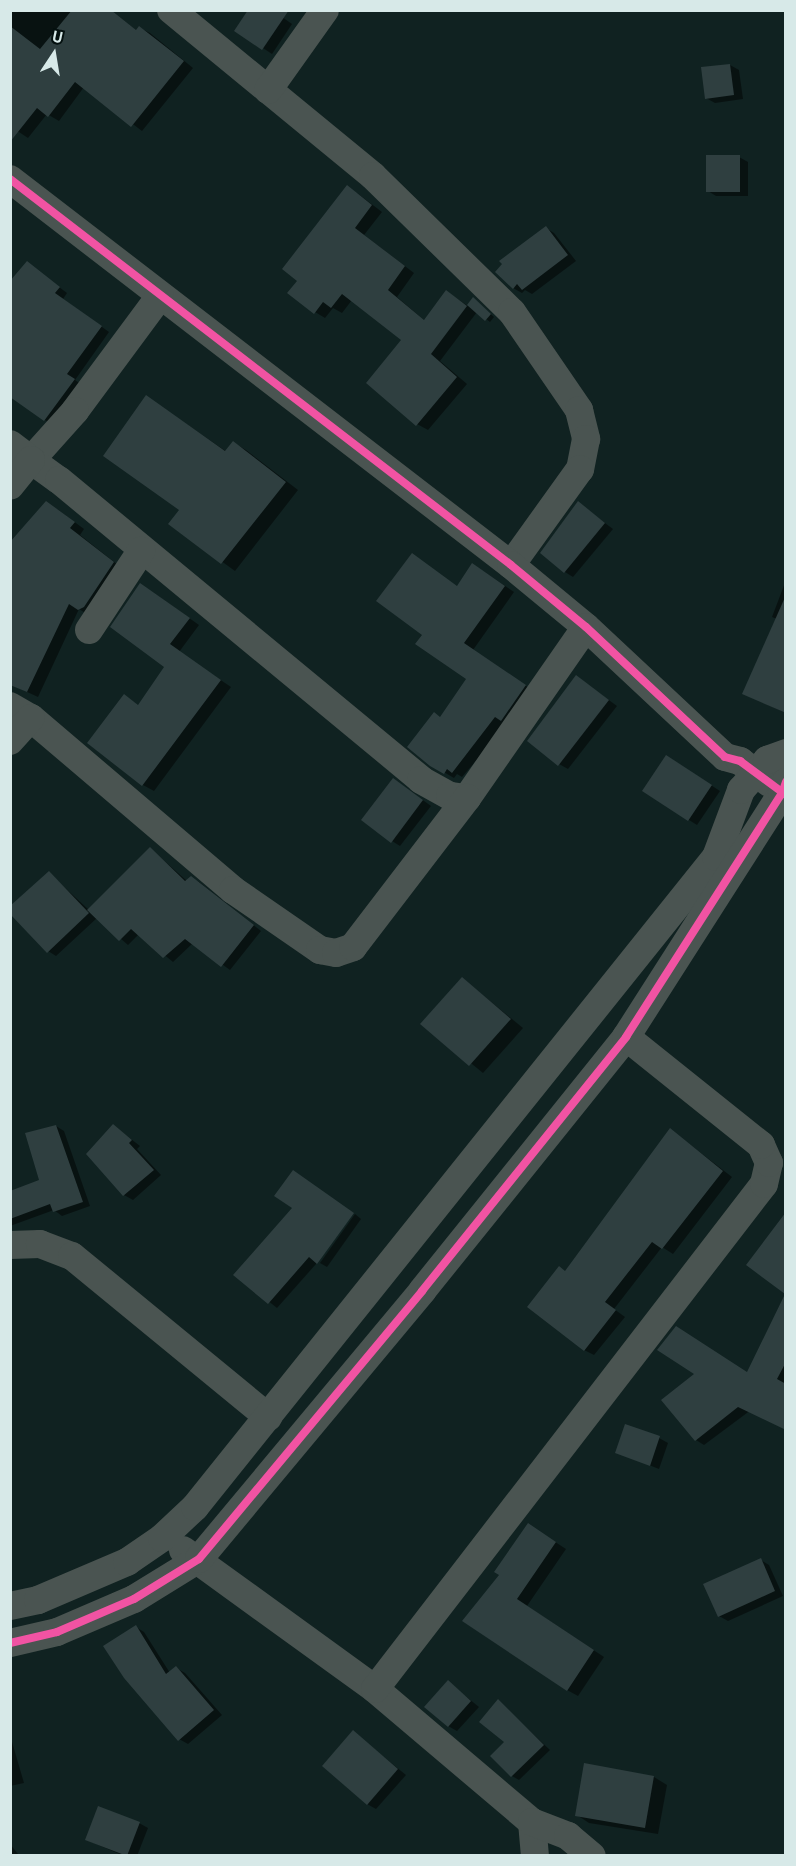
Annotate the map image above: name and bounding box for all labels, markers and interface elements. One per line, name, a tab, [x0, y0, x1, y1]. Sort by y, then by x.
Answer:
north arrow	[24, 24, 84, 84]
text: U	[51, 26, 65, 47]

